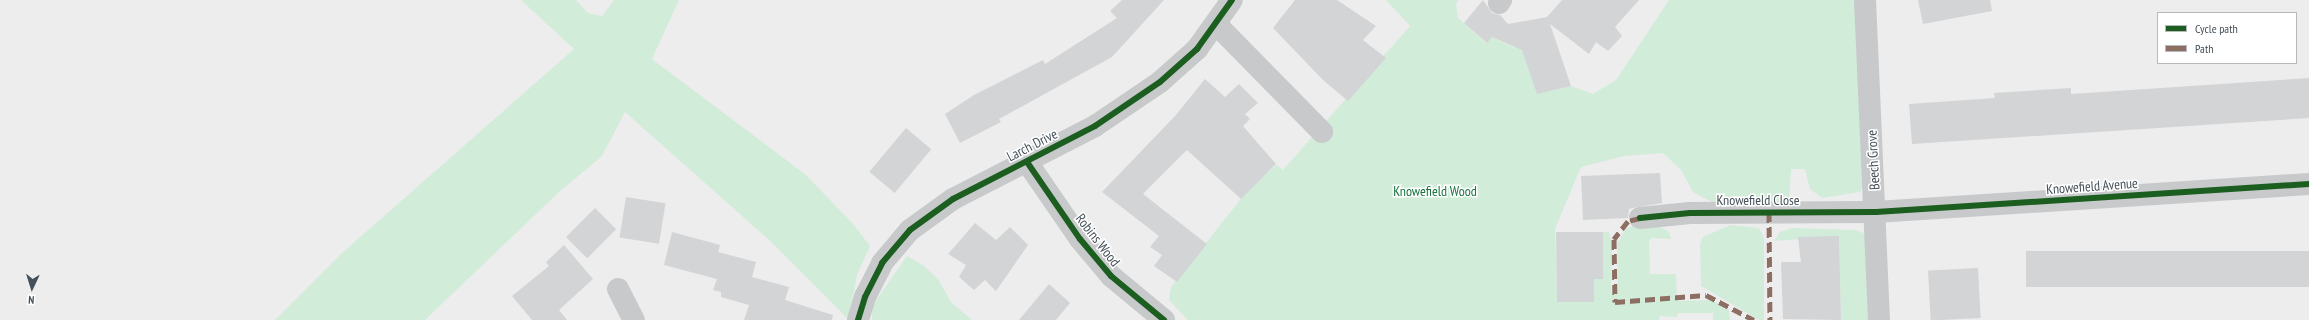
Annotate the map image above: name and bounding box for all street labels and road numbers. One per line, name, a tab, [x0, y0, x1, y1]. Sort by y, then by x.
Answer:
street label: Larch Drive	[1004, 125, 1060, 165]
street label: Beech Grove	[1863, 130, 1883, 190]
street label: Knowefield Avenue	[2045, 174, 2139, 198]
street label: Knowefield Close	[1716, 192, 1800, 208]
street label: Robins Wood	[1072, 210, 1124, 270]

